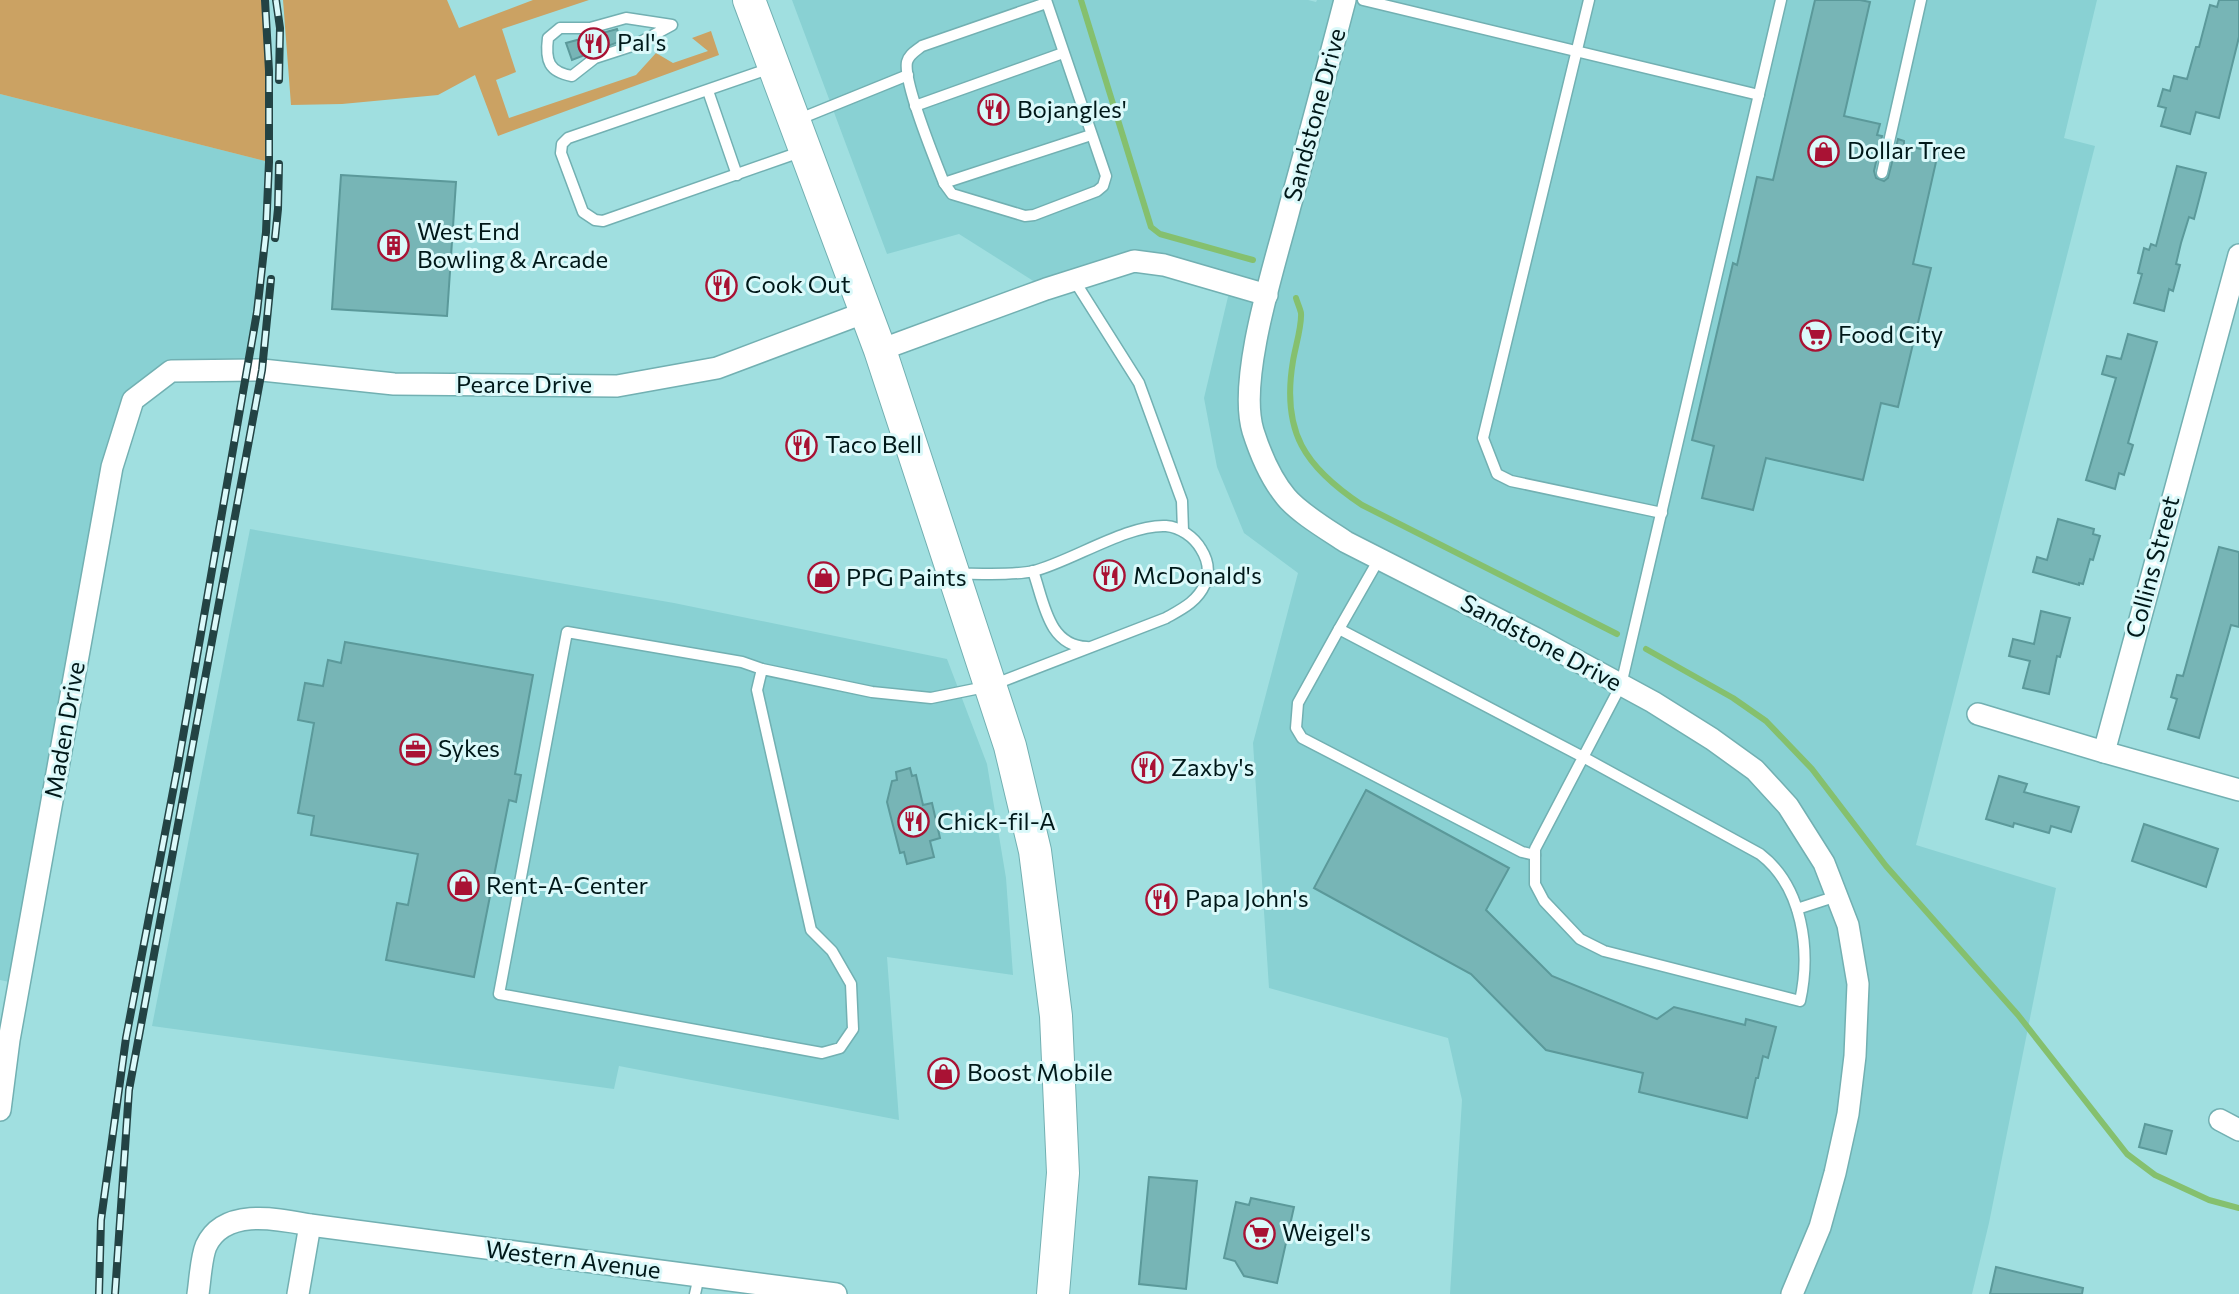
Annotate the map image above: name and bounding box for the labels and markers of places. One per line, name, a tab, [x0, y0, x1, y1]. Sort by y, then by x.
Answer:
restaurant icon: Pal's	[577, 26, 611, 60]
place label: Pal's	[617, 27, 666, 56]
restaurant icon: Bojangles'	[977, 93, 1011, 127]
place label: Bojangles'	[1017, 94, 1127, 123]
shop icon: Dollar Tree	[1807, 134, 1841, 168]
place label: Dollar Tree	[1847, 135, 1966, 164]
place label: West End Bowling & Arcade	[417, 216, 608, 273]
building icon: West End Bowling & Arcade	[377, 229, 411, 263]
restaurant icon: Cook Out	[705, 268, 739, 302]
place label: Cook Out	[745, 269, 851, 298]
supermarket icon: Food City	[1798, 318, 1832, 352]
place label: Food City	[1838, 319, 1943, 348]
restaurant icon: Taco Bell	[785, 428, 819, 462]
place label: Taco Bell	[825, 429, 922, 458]
restaurant icon: McDonald's	[1093, 559, 1127, 593]
place label: McDonald's	[1133, 560, 1262, 589]
shop icon: PPG Paints	[806, 561, 840, 595]
place label: PPG Paints	[846, 562, 967, 591]
office icon: Sykes	[398, 732, 432, 766]
place label: Sykes	[438, 733, 500, 762]
restaurant icon: Zaxby's	[1131, 751, 1165, 785]
place label: Zaxby's	[1171, 752, 1255, 781]
restaurant icon: Chick-fil-A	[897, 805, 931, 839]
place label: Chick-fil-A	[937, 806, 1056, 835]
shop icon: Rent-A-Center	[446, 869, 480, 903]
place label: Rent-A-Center	[486, 870, 649, 899]
restaurant icon: Papa John's	[1145, 882, 1179, 916]
place label: Papa John's	[1185, 883, 1309, 912]
shop icon: Boost Mobile	[927, 1056, 961, 1090]
place label: Boost Mobile	[967, 1057, 1113, 1086]
supermarket icon: Weigel's	[1242, 1216, 1276, 1250]
place label: Weigel's	[1282, 1217, 1371, 1246]

